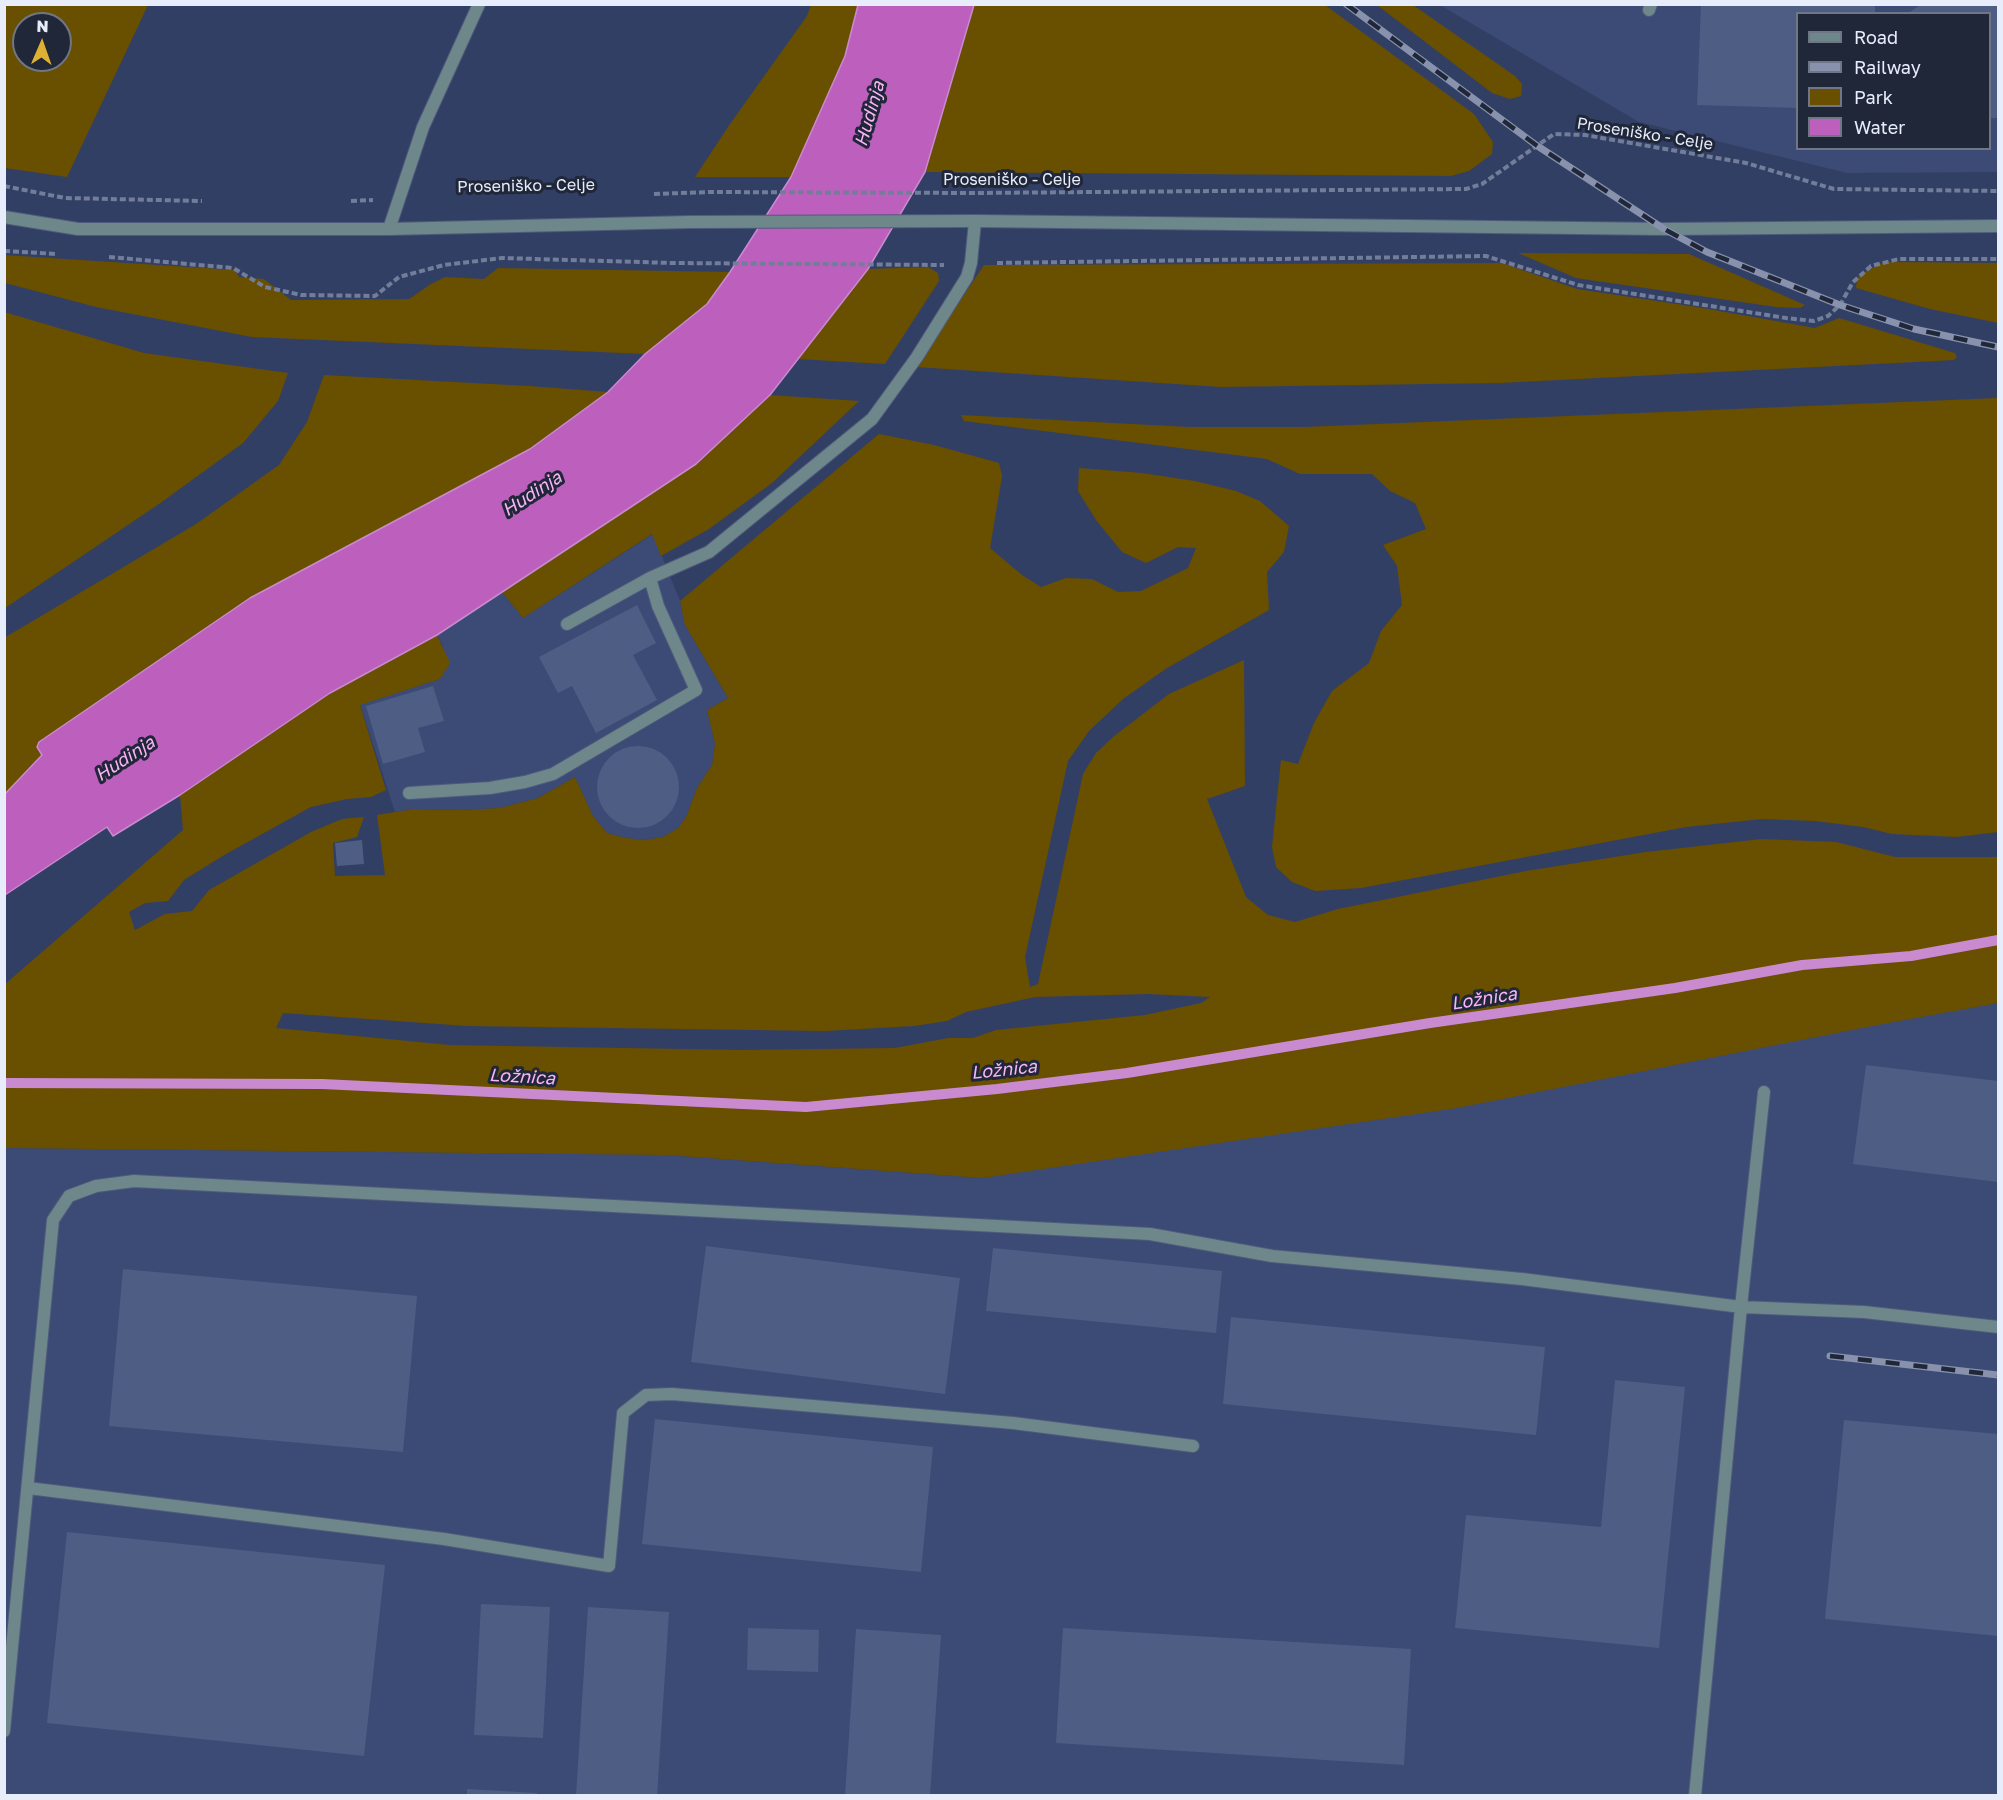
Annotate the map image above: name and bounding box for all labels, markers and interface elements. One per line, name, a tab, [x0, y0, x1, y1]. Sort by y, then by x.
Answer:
north arrow	[12, 12, 72, 72]
legend	[1796, 12, 1991, 150]
text: N	[36, 16, 49, 36]
text: Road	[1854, 26, 1898, 48]
text: Railway	[1854, 56, 1921, 78]
water label: Hudinja	[850, 79, 890, 149]
text: Park	[1854, 86, 1893, 108]
street label: Proseniško - Celje	[1575, 114, 1715, 154]
text: Water	[1854, 116, 1905, 138]
street label: Proseniško - Celje	[943, 170, 1081, 190]
street label: Proseniško - Celje	[457, 175, 595, 197]
water label: Hudinja	[498, 467, 566, 521]
water label: Hudinja	[91, 732, 159, 786]
water label: Ložnica	[1450, 983, 1518, 1015]
water label: Ložnica	[970, 1056, 1038, 1084]
water label: Ložnica	[489, 1064, 555, 1090]

